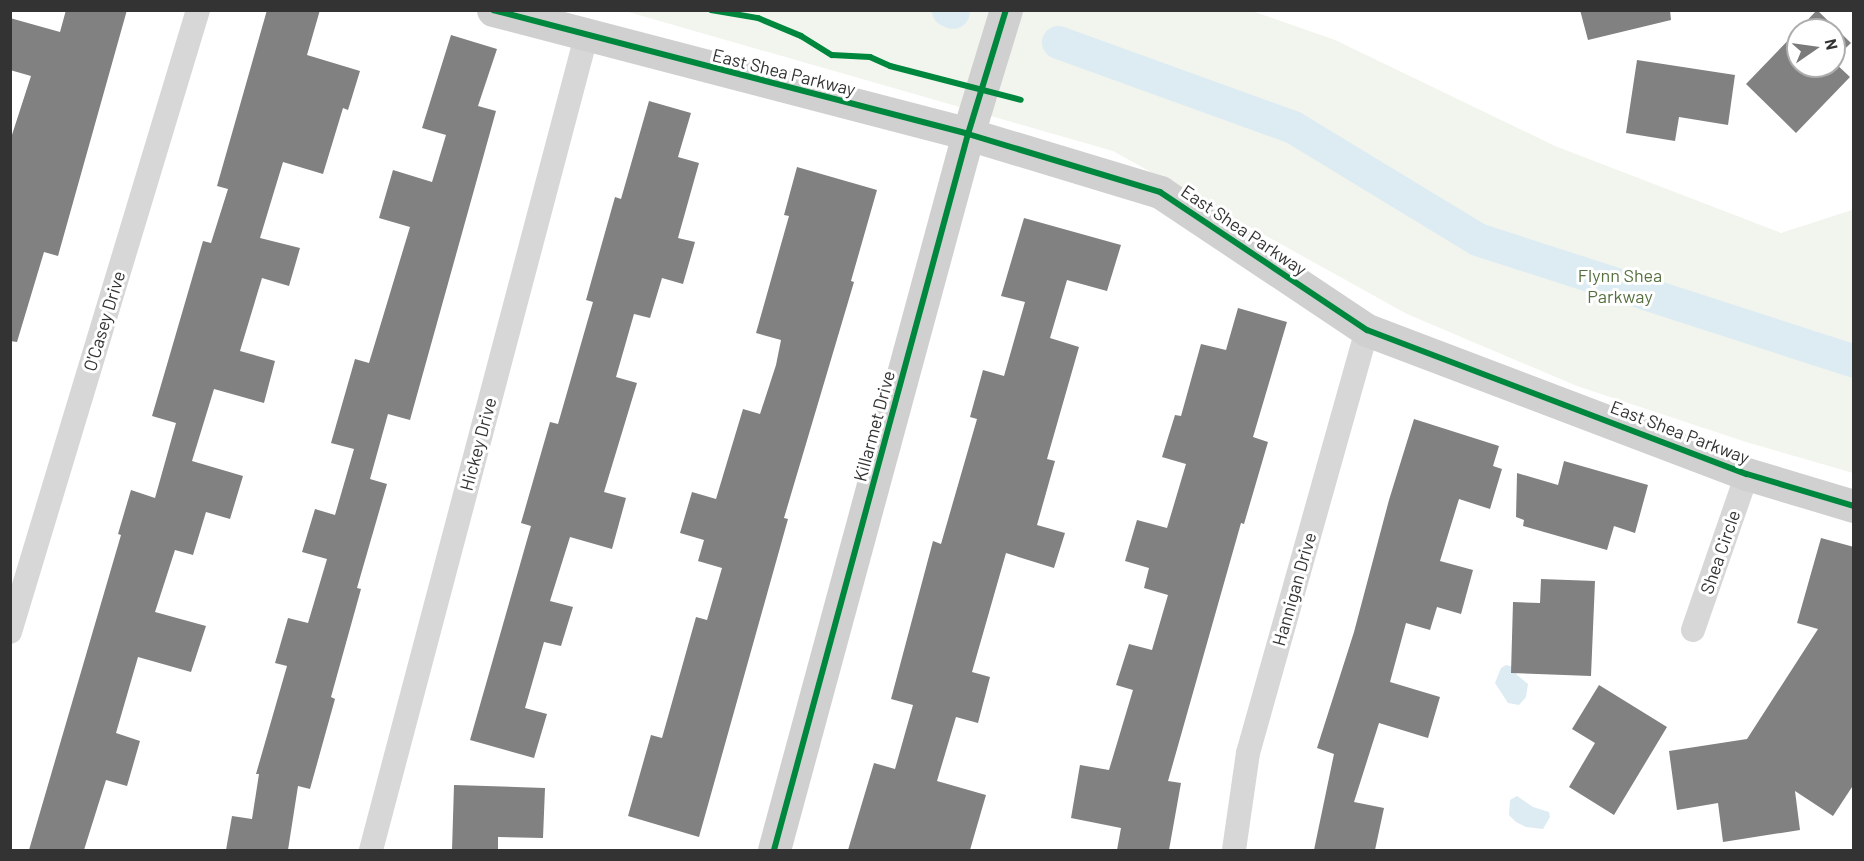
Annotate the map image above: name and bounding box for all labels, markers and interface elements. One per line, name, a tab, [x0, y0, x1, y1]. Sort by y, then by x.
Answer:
north arrow	[1786, 18, 1846, 78]
text: N	[1822, 37, 1843, 52]
street label: East Shea Parkway	[710, 44, 858, 100]
street label: East Shea Parkway	[1177, 180, 1311, 280]
park label: Flynn Shea Parkway	[1578, 265, 1662, 308]
street label: O'Casey Drive	[79, 268, 129, 374]
street label: Killarmet Drive	[849, 368, 899, 484]
street label: Hickey Drive	[455, 395, 501, 493]
street label: East Shea Parkway	[1608, 396, 1752, 468]
street label: Shea Circle	[1696, 507, 1744, 597]
street label: Hannigan Drive	[1267, 530, 1321, 648]

